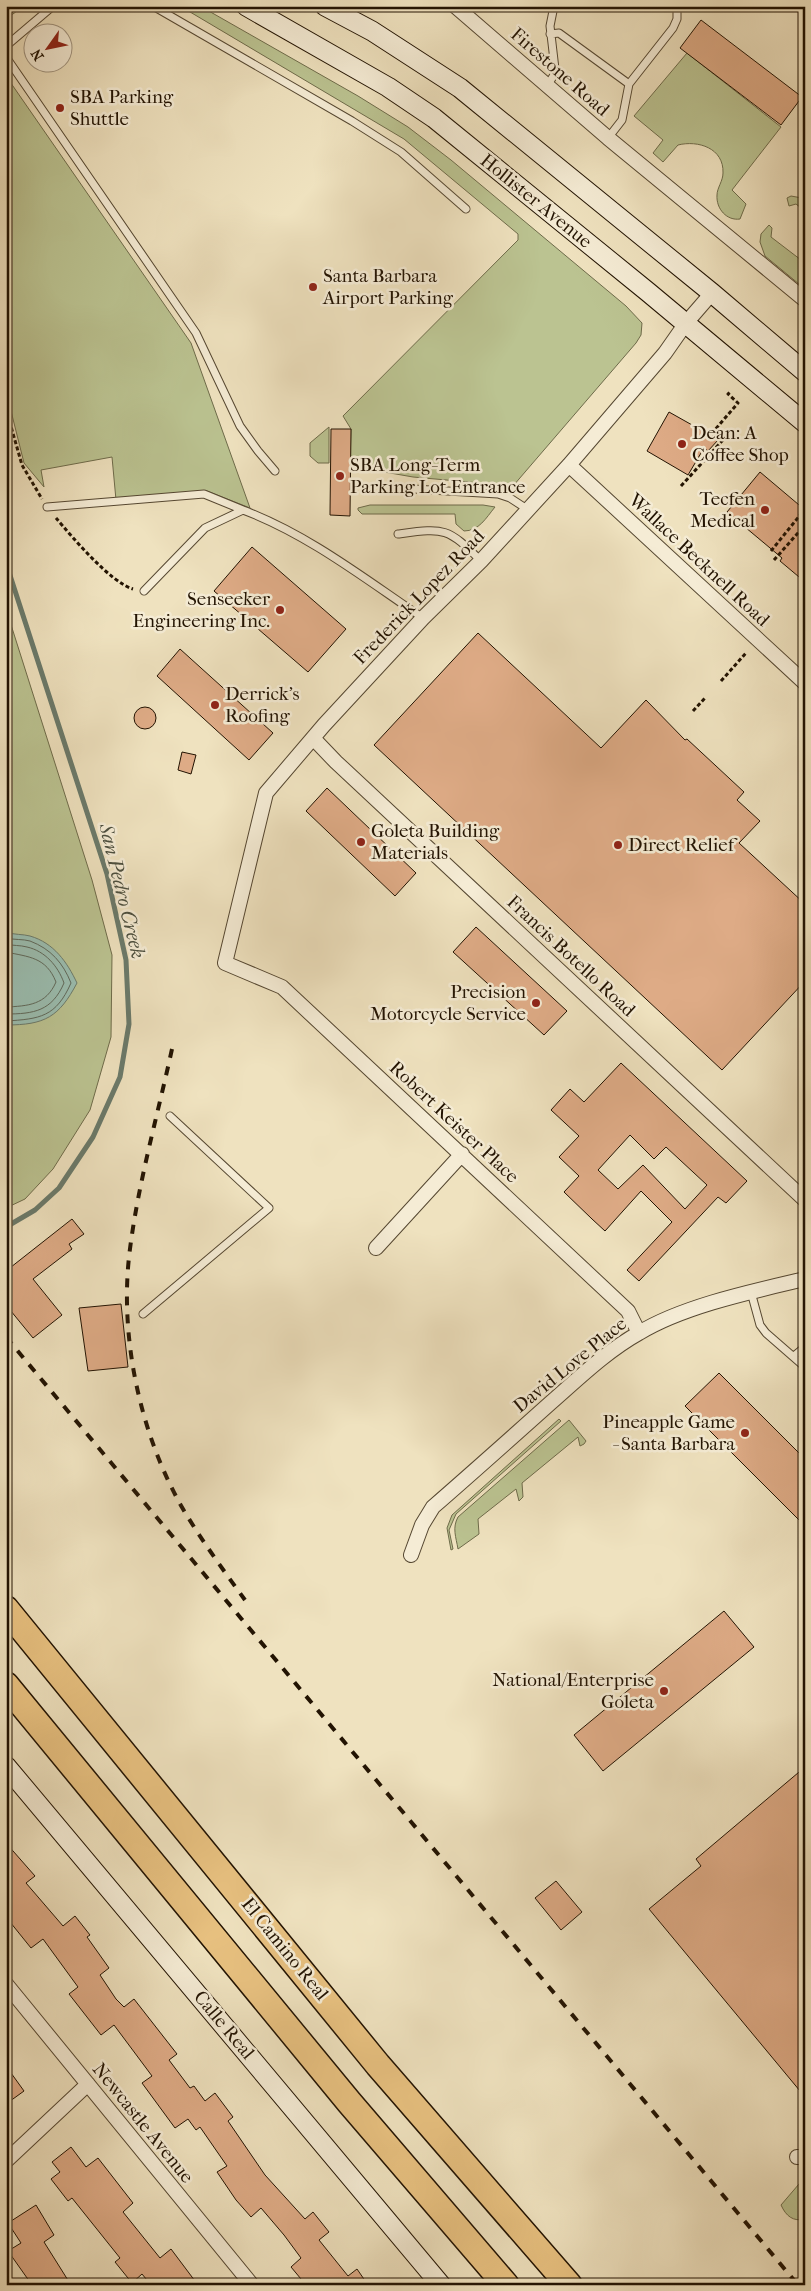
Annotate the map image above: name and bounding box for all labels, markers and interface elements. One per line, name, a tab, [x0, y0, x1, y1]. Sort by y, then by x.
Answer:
north arrow	[22, 22, 72, 72]
street label: Firestone Road	[506, 23, 614, 121]
text: N	[27, 45, 48, 64]
place label: SBA Parking Shuttle	[70, 86, 174, 130]
marker: SBA Parking Shuttle	[54, 102, 66, 114]
street label: Hollister Avenue	[476, 149, 596, 253]
place label: Santa Barbara Airport Parking	[322, 265, 454, 309]
marker: Santa Barbara Airport Parking	[307, 281, 319, 293]
place label: Dean: A Coffee Shop	[692, 422, 789, 466]
marker: Dean: A Coffee Shop	[676, 438, 688, 450]
place label: SBA Long-Term Parking Lot Entrance	[350, 454, 525, 498]
marker: SBA Long-Term Parking Lot Entrance	[334, 470, 346, 482]
street label: Wallace Becknell Road	[623, 488, 774, 631]
place label: Tecfen Medical	[690, 488, 755, 532]
marker: Tecfen Medical	[759, 504, 771, 516]
street label: Frederick Lopez Road	[349, 525, 489, 669]
place label: Senseeker Engineering Inc.	[132, 588, 271, 632]
marker: Senseeker Engineering Inc.	[274, 604, 286, 616]
place label: Derrick's Roofing	[225, 683, 300, 727]
marker: Derrick's Roofing	[209, 699, 221, 711]
water label: San Pedro Creek	[94, 820, 150, 961]
place label: Goleta Building Materials	[371, 820, 500, 864]
place label: Direct Relief	[628, 834, 738, 856]
marker: Goleta Building Materials	[355, 836, 367, 848]
marker: Direct Relief	[612, 839, 624, 851]
street label: Francis Botello Road	[502, 891, 640, 1022]
place label: Precision Motorcycle Service	[370, 981, 526, 1025]
marker: Precision Motorcycle Service	[530, 997, 542, 1009]
street label: Robert Keister Place	[385, 1056, 523, 1188]
street label: David Love Place	[509, 1313, 631, 1417]
place label: Pineapple Game - Santa Barbara	[602, 1411, 735, 1455]
marker: Pineapple Game - Santa Barbara	[739, 1427, 751, 1439]
place label: National/Enterprise Goleta	[492, 1669, 654, 1713]
marker: National/Enterprise Goleta	[658, 1685, 670, 1697]
street label: El Camino Real	[237, 1893, 333, 2005]
street label: Calle Real	[189, 1986, 259, 2064]
street label: Newcastle Avenue	[88, 2059, 198, 2187]

